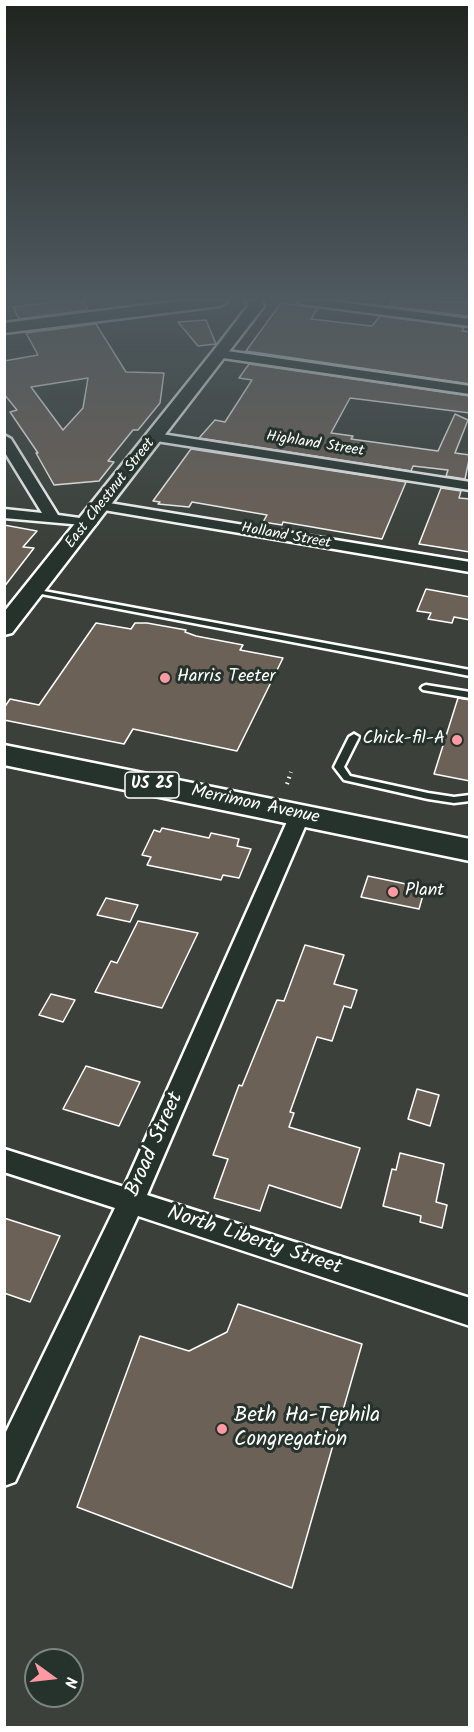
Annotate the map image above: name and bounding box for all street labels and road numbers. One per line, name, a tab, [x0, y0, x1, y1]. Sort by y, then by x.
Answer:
street label: Highland Street	[265, 428, 365, 462]
street label: East Chestnut Street	[62, 435, 160, 553]
street label: Holland Street	[240, 520, 332, 554]
road number: US 25	[125, 772, 179, 798]
street label: Merrimon Avenue	[189, 782, 321, 830]
street label: Broad Street	[122, 1089, 190, 1201]
street label: North Liberty Street	[164, 1202, 344, 1282]

